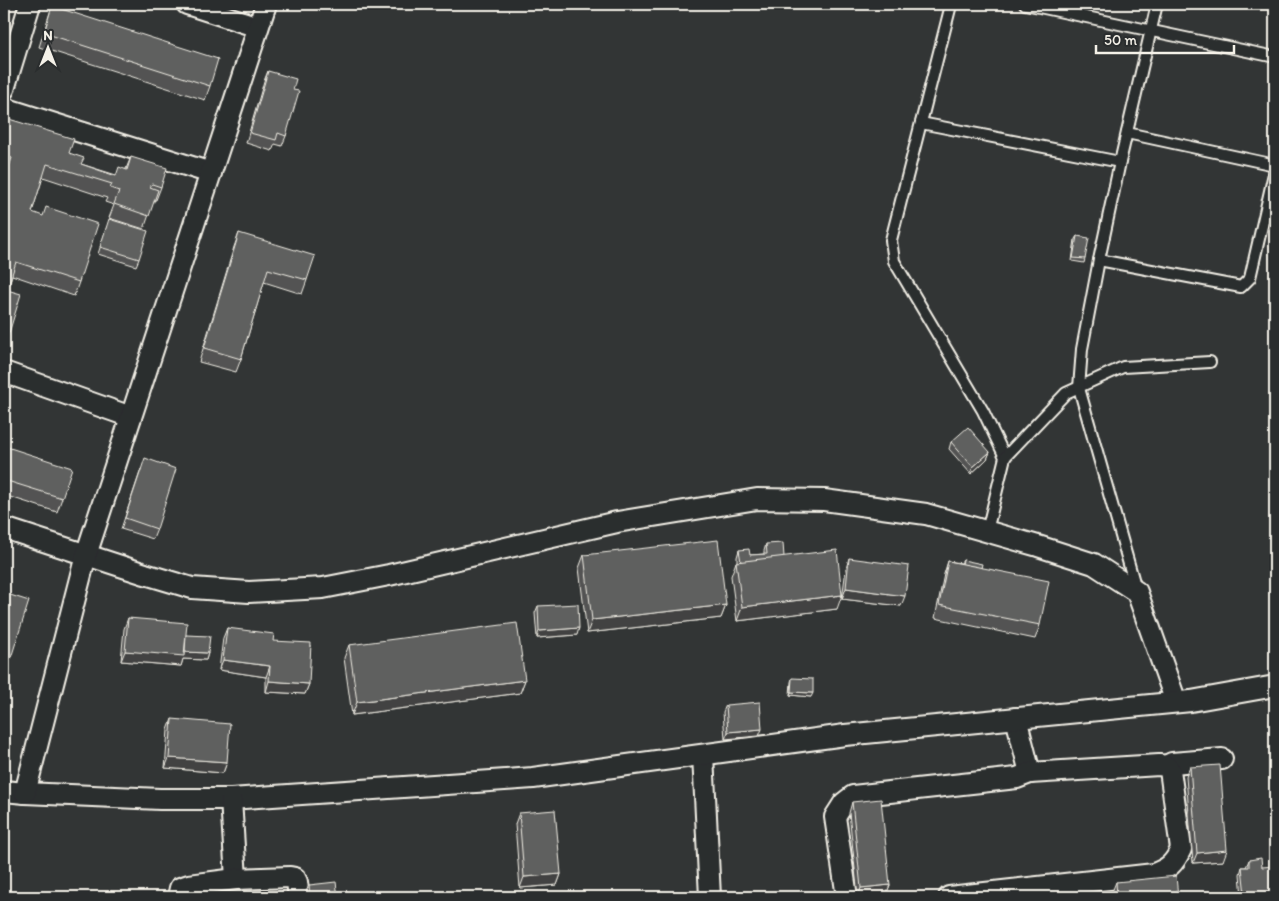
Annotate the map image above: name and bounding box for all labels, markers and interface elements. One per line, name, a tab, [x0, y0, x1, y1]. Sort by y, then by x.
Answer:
north arrow	[22, 22, 72, 72]
scale bar	[1096, 22, 1234, 54]
text: N	[43, 27, 53, 44]
text: 50 m	[1104, 31, 1137, 49]

